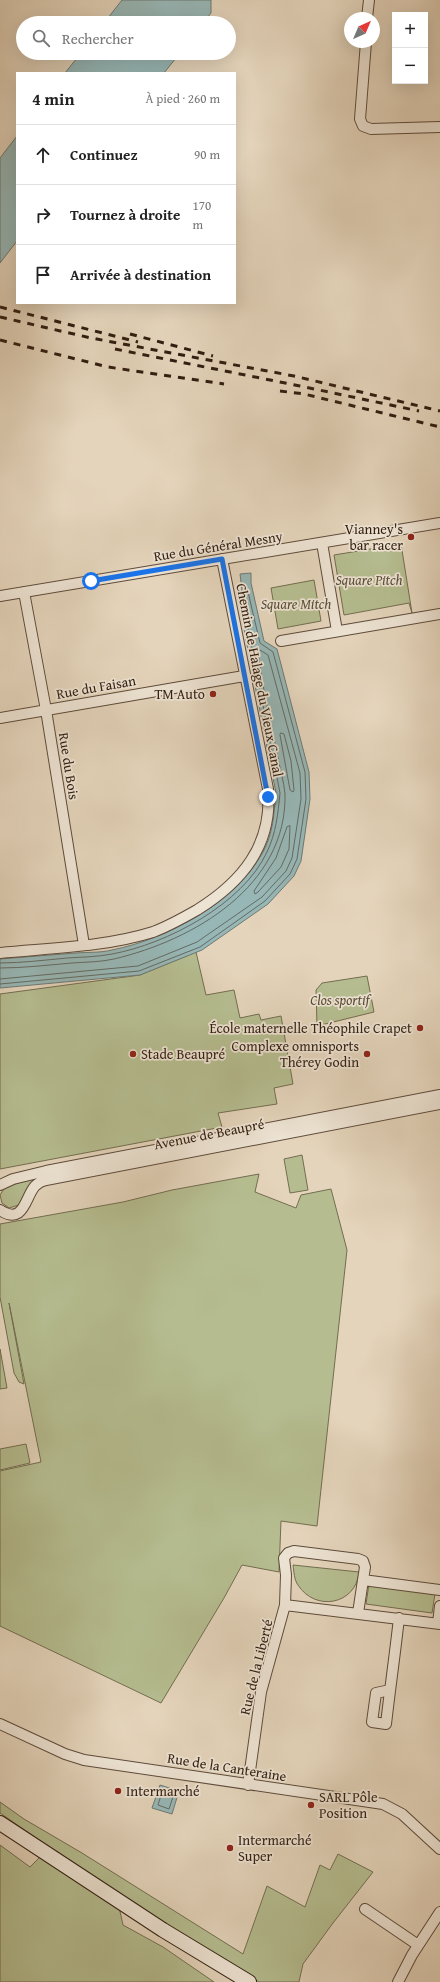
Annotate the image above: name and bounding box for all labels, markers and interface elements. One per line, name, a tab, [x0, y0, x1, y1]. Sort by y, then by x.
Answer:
north arrow	[344, 12, 380, 48]
map controls	[392, 12, 428, 84]
button: +	[392, 12, 428, 48]
search box	[16, 16, 236, 60]
icon: search	[30, 27, 52, 49]
text: Rechercher	[62, 28, 134, 49]
button: −	[392, 48, 428, 84]
text: 4 min	[32, 86, 74, 111]
text: À pied · 260 m	[145, 89, 220, 108]
icon: ahead	[32, 144, 54, 166]
text: Continuez	[70, 144, 138, 165]
text: 90 m	[194, 145, 220, 164]
text: 170 m	[192, 196, 211, 234]
icon: right	[32, 204, 54, 226]
text: Tournez à droite	[70, 204, 180, 225]
icon: arrive	[32, 264, 54, 286]
text: Arrivée à destination	[70, 264, 211, 285]
place label: Vianney's bar racer	[345, 519, 403, 555]
street label: Rue du Général Mesny	[152, 526, 284, 566]
marker: Vianney's bar racer	[406, 532, 416, 542]
park label: Square Pitch	[336, 570, 402, 590]
route start	[82, 572, 100, 590]
street label: Chemin de Halage du Vieux Canal	[231, 582, 289, 779]
park label: Square Mitch	[261, 594, 331, 614]
street label: Rue du Faisan	[55, 670, 137, 704]
place label: TM Auto	[154, 684, 205, 704]
marker: TM Auto	[208, 689, 218, 699]
street label: Rue du Bois	[54, 731, 84, 801]
route end	[259, 788, 277, 806]
park label: Clos sportif	[310, 990, 373, 1010]
place label: École maternelle Théophile Crapet	[209, 1018, 412, 1038]
marker: École maternelle Théophile Crapet	[415, 1023, 425, 1033]
place label: Complexe omnisports Thérey Godin	[232, 1036, 359, 1072]
place label: Stade Beaupré	[141, 1044, 226, 1064]
marker: Stade Beaupré	[128, 1049, 138, 1059]
marker: Complexe omnisports Thérey Godin	[362, 1049, 372, 1059]
street label: Avenue de Beaupré	[152, 1113, 266, 1154]
street label: Rue de la Liberté	[234, 1617, 278, 1717]
street label: Rue de la Canteraine	[166, 1748, 288, 1786]
place label: Intermarché	[126, 1781, 200, 1801]
marker: Intermarché	[113, 1786, 123, 1796]
place label: SARL Pôle Position	[319, 1787, 378, 1823]
marker: SARL Pôle Position	[306, 1800, 316, 1810]
place label: Intermarché Super	[238, 1830, 312, 1866]
marker: Intermarché Super	[225, 1843, 235, 1853]

